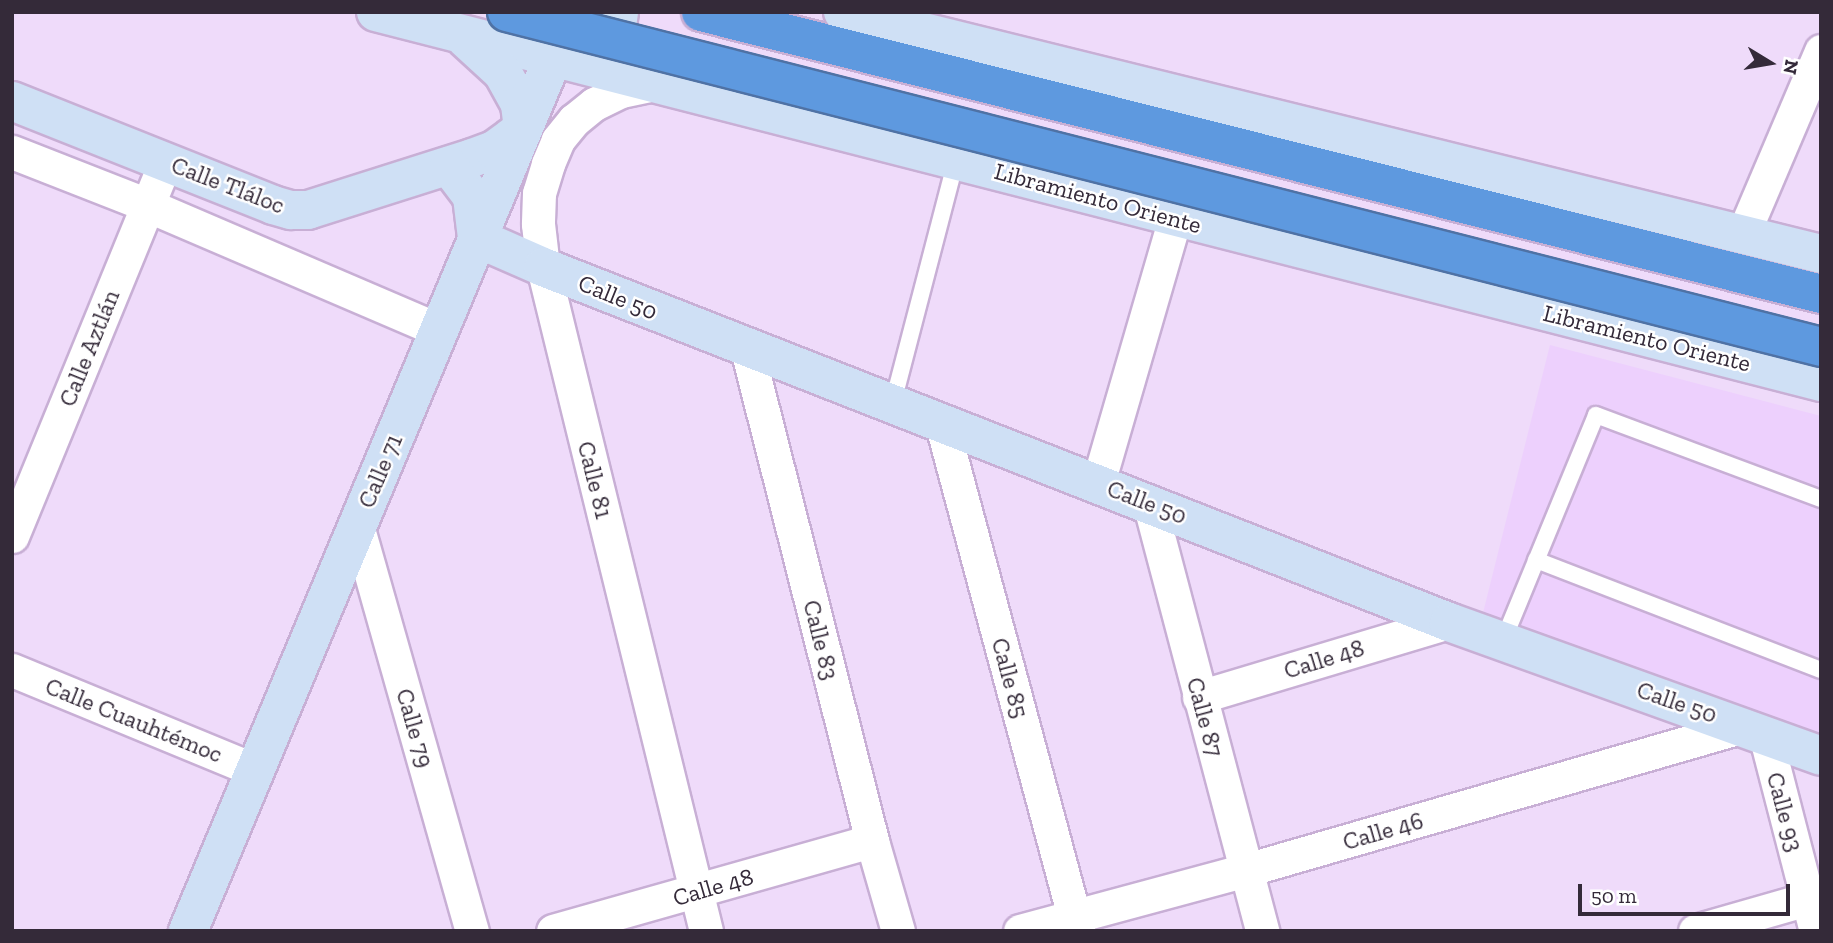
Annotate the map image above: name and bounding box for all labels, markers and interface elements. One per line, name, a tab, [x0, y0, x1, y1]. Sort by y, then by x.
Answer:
north arrow	[1735, 28, 1805, 98]
text: N	[1778, 58, 1804, 76]
street label: Calle Tláloc	[167, 150, 289, 220]
street label: Libramiento Oriente	[991, 157, 1205, 239]
street label: Calle 50	[574, 268, 662, 326]
street label: Calle Aztlán	[52, 285, 126, 411]
street label: Libramiento Oriente	[1540, 298, 1754, 378]
street label: Calle 71	[352, 430, 408, 512]
street label: Calle 81	[572, 438, 618, 522]
street label: Calle 50	[1103, 474, 1191, 530]
street label: Calle 83	[797, 597, 845, 683]
street label: Calle 48	[1280, 633, 1368, 685]
street label: Calle 85	[986, 635, 1034, 721]
street label: Calle Cuauhtémoc	[41, 671, 227, 769]
street label: Calle 87	[1181, 674, 1229, 760]
street label: Calle 50	[1633, 675, 1721, 729]
street label: Calle 79	[390, 685, 440, 771]
street label: Calle 93	[1761, 769, 1809, 855]
street label: Calle 46	[1339, 806, 1427, 856]
street label: Calle 48	[669, 862, 757, 912]
scale bar	[1581, 870, 1793, 914]
text: 50 m	[1591, 883, 1637, 908]

